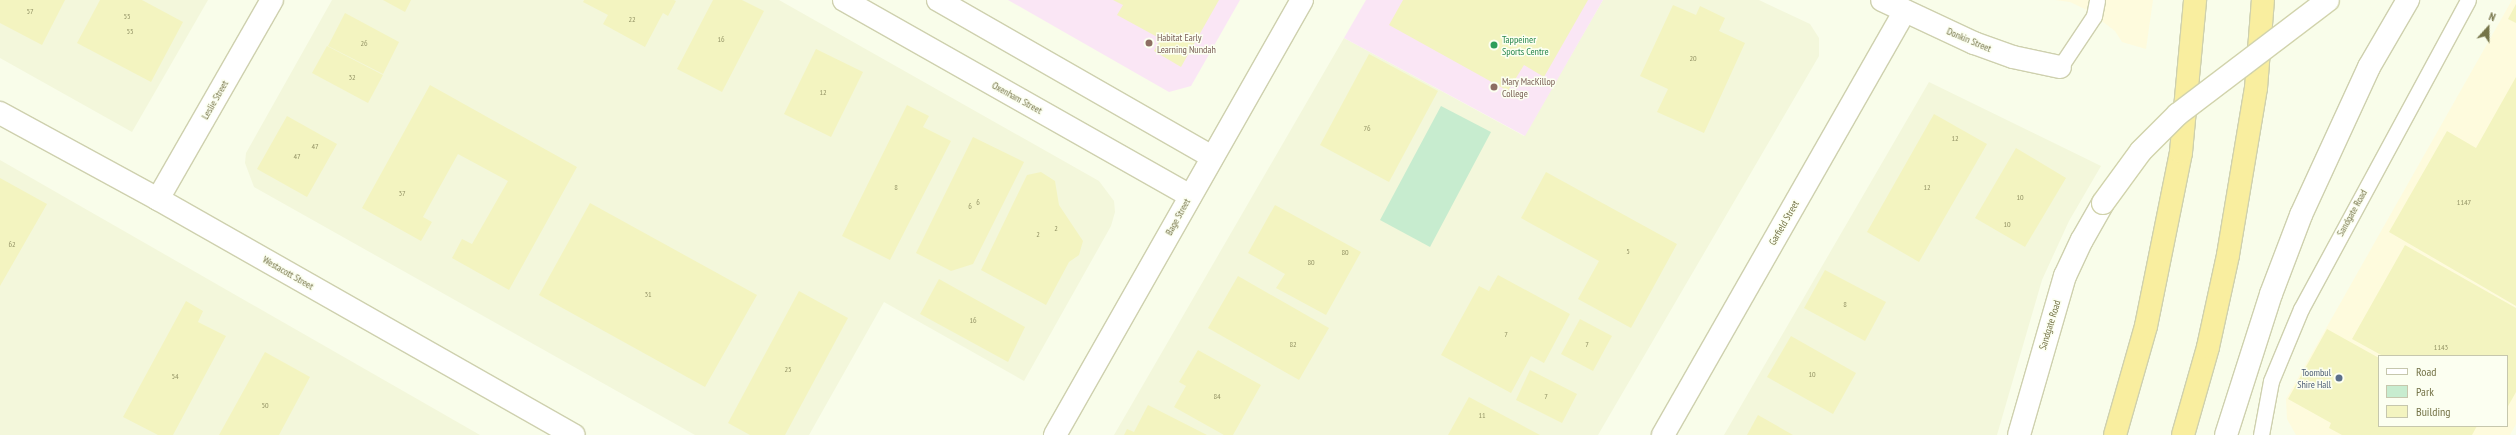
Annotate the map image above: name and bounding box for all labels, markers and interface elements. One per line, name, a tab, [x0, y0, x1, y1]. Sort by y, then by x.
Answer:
house number: 57	[26, 7, 34, 17]
north arrow	[2468, 8, 2508, 48]
text: N	[2487, 9, 2498, 24]
house number: 55	[123, 12, 131, 22]
house number: 22	[628, 15, 636, 25]
street label: Donkin Street	[1945, 25, 1993, 55]
house number: 55	[126, 27, 134, 37]
place label: Habitat Early Learning Nundah	[1157, 31, 1216, 54]
place label: Tappeiner Sports Centre	[1502, 33, 1549, 56]
house number: 16	[717, 35, 725, 45]
marker: Habitat Early Learning Nundah	[1144, 38, 1154, 48]
house number: 26	[360, 39, 368, 49]
marker: Tappeiner Sports Centre	[1489, 40, 1499, 50]
house number: 20	[1689, 54, 1697, 64]
house number: 32	[348, 73, 356, 83]
place label: Mary MacKillop College	[1502, 75, 1555, 98]
street label: Leslie Street	[199, 79, 231, 121]
street label: Oxenham Street	[990, 79, 1044, 117]
marker: Mary MacKillop College	[1489, 82, 1499, 92]
house number: 12	[819, 88, 827, 98]
house number: 76	[1363, 124, 1371, 134]
house number: 12	[1951, 134, 1959, 144]
house number: 47	[311, 142, 319, 152]
house number: 47	[293, 152, 301, 162]
house number: 8	[894, 183, 898, 193]
house number: 12	[1923, 183, 1931, 193]
street label: Sandgate Road	[2334, 188, 2370, 238]
house number: 37	[398, 189, 406, 199]
house number: 10	[2016, 193, 2024, 203]
street label: Bage Street	[1163, 197, 1193, 237]
house number: 6	[976, 198, 980, 208]
house number: 1147	[2457, 198, 2471, 208]
street label: Garfield Street	[1766, 199, 1802, 247]
house number: 6	[968, 202, 972, 212]
house number: 10	[2003, 220, 2011, 230]
house number: 2	[1054, 224, 1058, 234]
house number: 2	[1036, 230, 1040, 240]
house number: 62	[8, 240, 16, 250]
house number: 5	[1626, 247, 1630, 257]
house number: 80	[1341, 248, 1349, 258]
street label: Westacott Street	[260, 254, 316, 292]
house number: 80	[1307, 258, 1315, 268]
house number: 31	[644, 290, 652, 300]
street label: Sandgate Road	[2037, 299, 2063, 351]
house number: 8	[1843, 300, 1847, 310]
house number: 16	[969, 316, 977, 326]
house number: 7	[1504, 330, 1508, 340]
house number: 82	[1289, 340, 1297, 350]
house number: 7	[1585, 340, 1589, 350]
house number: 1143	[2434, 343, 2448, 353]
legend	[2378, 355, 2508, 427]
text: Road	[2416, 364, 2436, 379]
house number: 25	[784, 365, 792, 375]
place label: Toombul Shire Hall	[2297, 366, 2331, 390]
house number: 10	[1808, 370, 1816, 380]
house number: 54	[171, 372, 179, 382]
marker: Toombul Shire Hall	[2334, 373, 2344, 383]
text: Park	[2416, 384, 2434, 399]
house number: 84	[1213, 392, 1221, 402]
house number: 7	[1544, 392, 1548, 402]
house number: 50	[261, 401, 269, 411]
text: Building	[2416, 404, 2451, 419]
house number: 11	[1478, 411, 1486, 421]

